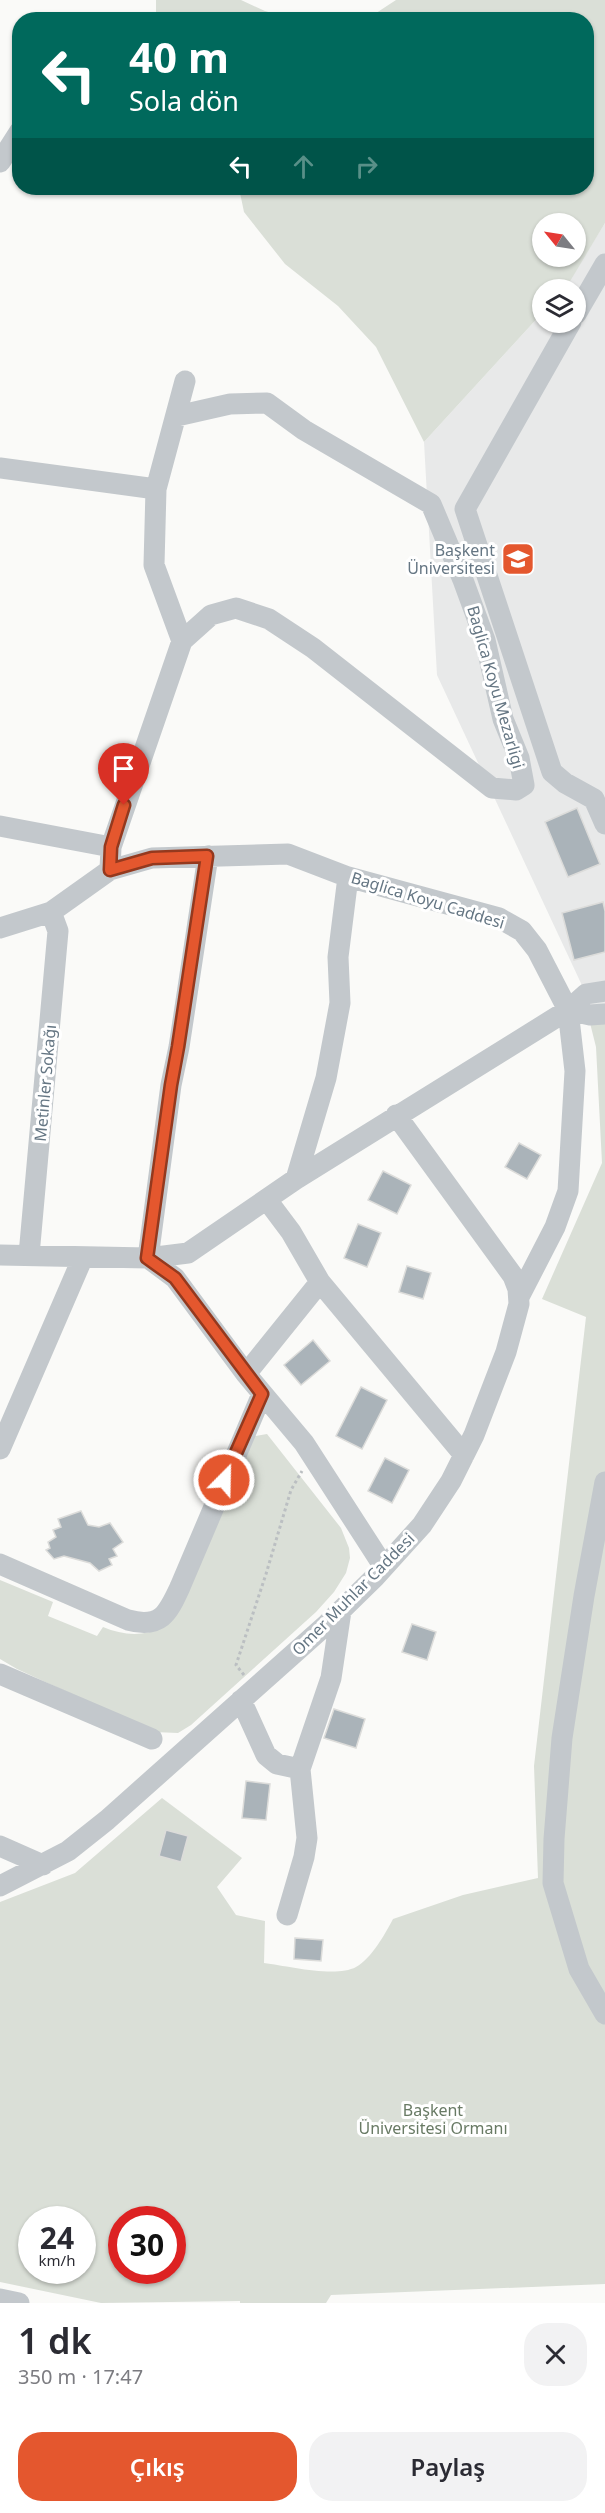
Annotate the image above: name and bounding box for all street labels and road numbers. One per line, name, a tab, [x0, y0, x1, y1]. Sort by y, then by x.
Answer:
street label: Baglica Koyu Mezarligi	[462, 603, 530, 771]
street label: Baglica Koyu Caddesi	[349, 866, 507, 934]
street label: Metinler Sokağı	[29, 1024, 61, 1142]
street label: Omer Muhlar Caddesi	[287, 1528, 419, 1660]

